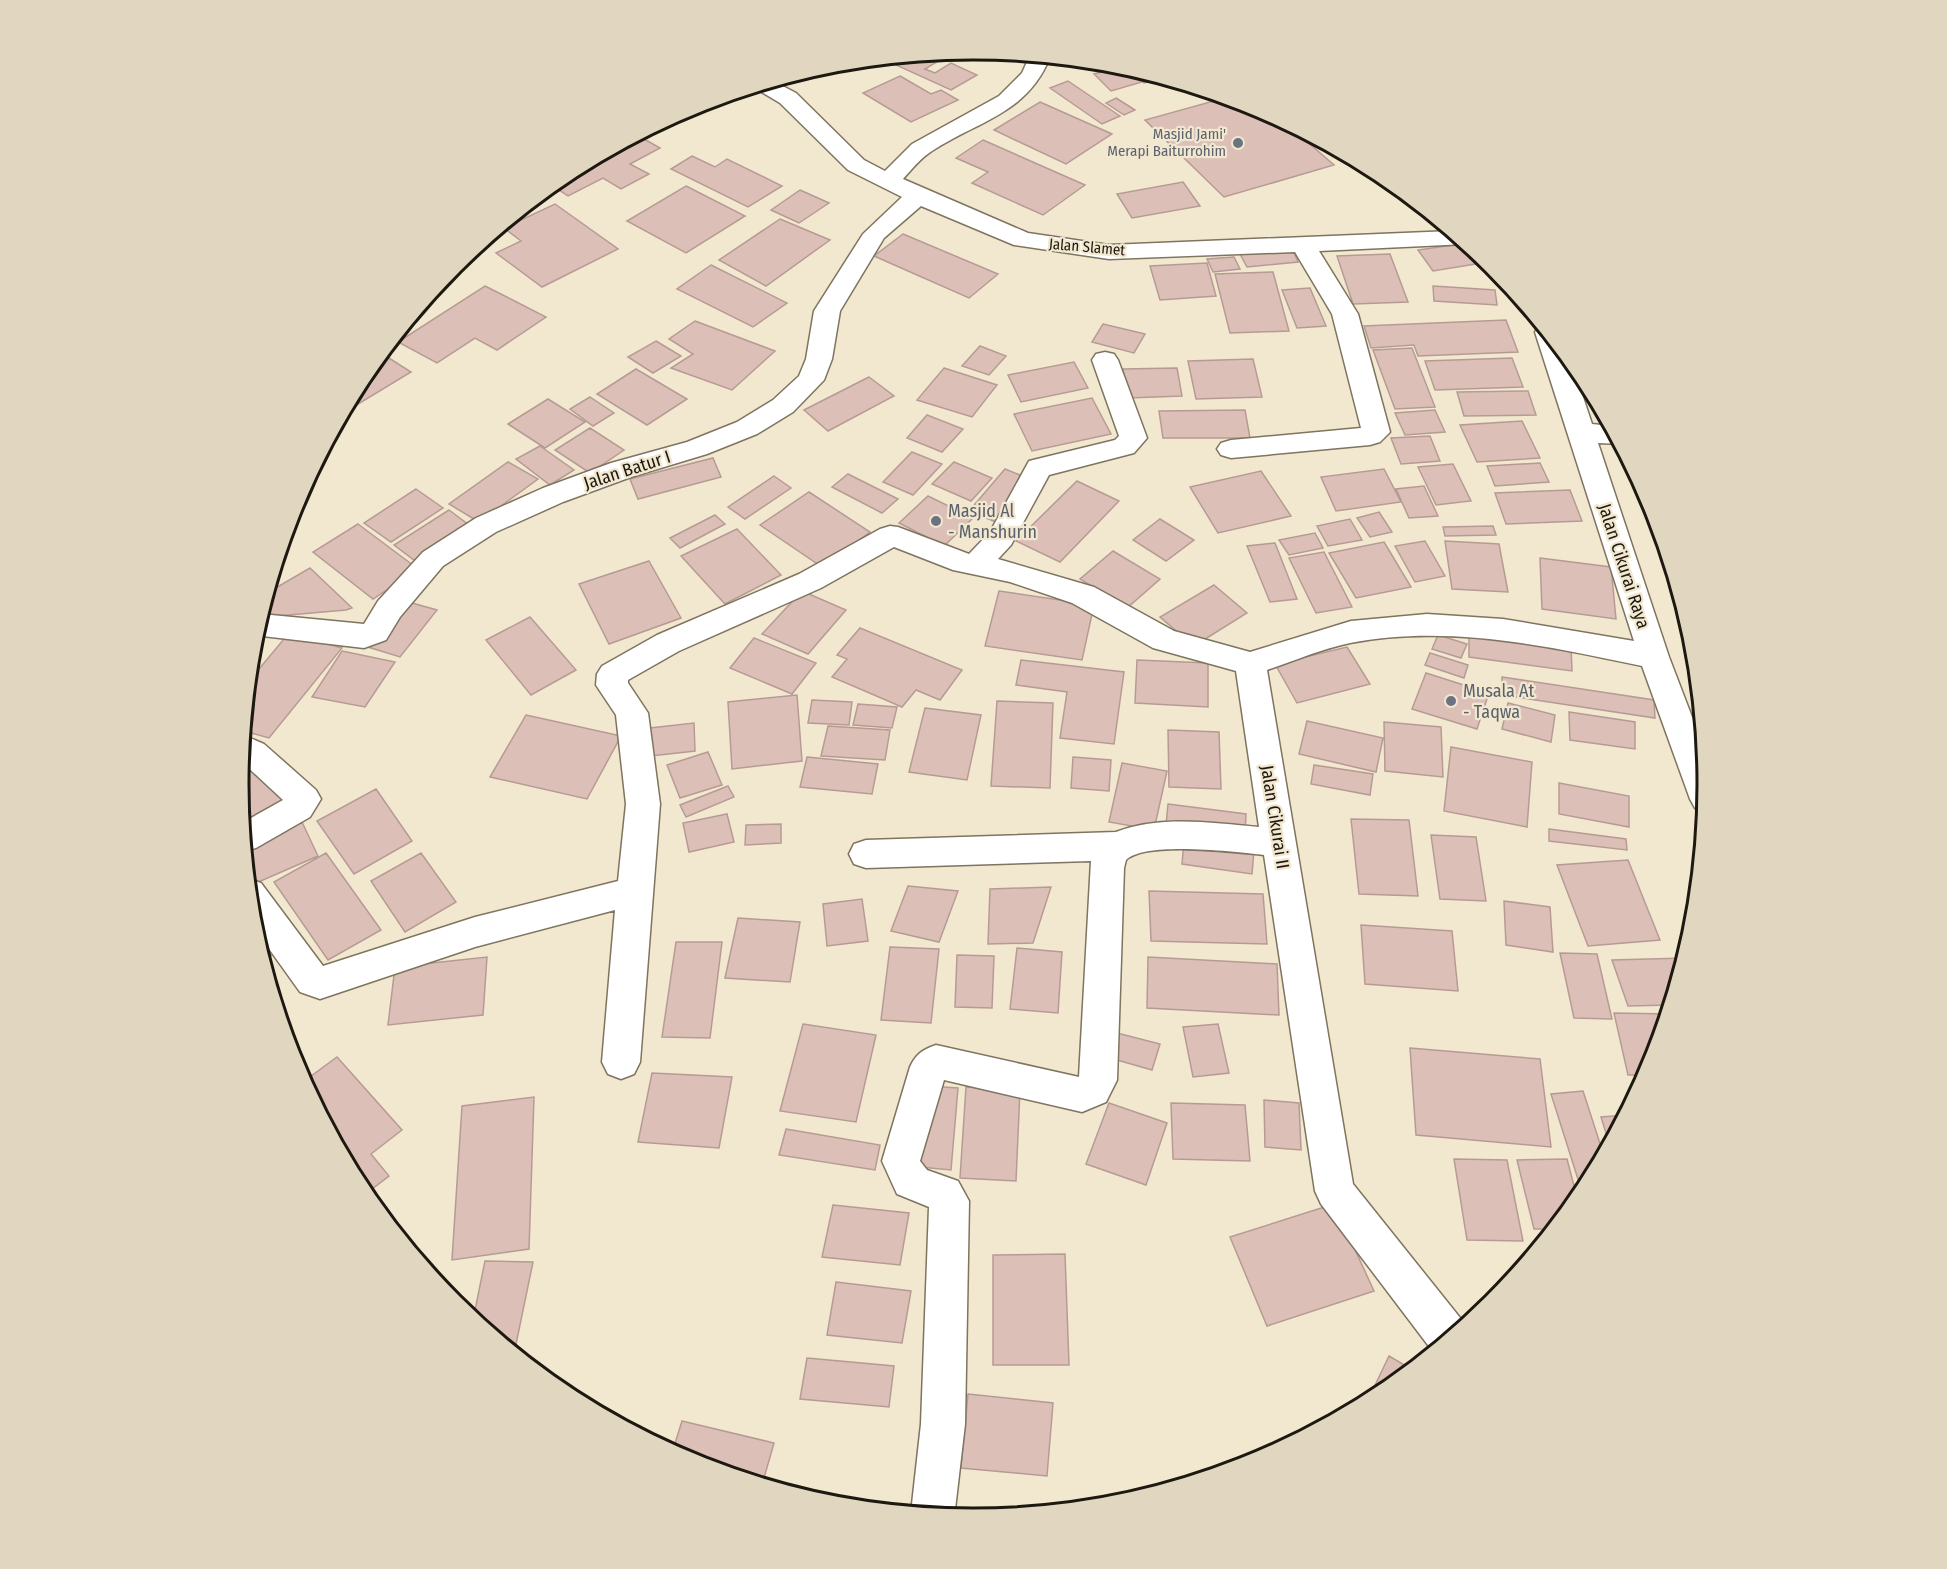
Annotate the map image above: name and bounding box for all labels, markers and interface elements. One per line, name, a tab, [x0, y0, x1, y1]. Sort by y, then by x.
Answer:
place label: Masjid Jami' Merapi Baiturrohim	[1107, 125, 1226, 160]
marker: Masjid Jami' Merapi Baiturrohim	[1231, 136, 1245, 150]
street label: Jalan Slamet	[1048, 235, 1126, 259]
street label: Jalan Batur I	[581, 446, 673, 494]
place label: Masjid Al - Manshurin	[948, 500, 1037, 543]
street label: Jalan Cikurai Raya	[1593, 501, 1655, 631]
marker: Masjid Al - Manshurin	[929, 514, 943, 528]
place label: Musala At - Taqwa	[1463, 680, 1535, 723]
marker: Musala At - Taqwa	[1444, 694, 1458, 708]
street label: Jalan Cikurai II	[1256, 763, 1294, 871]

